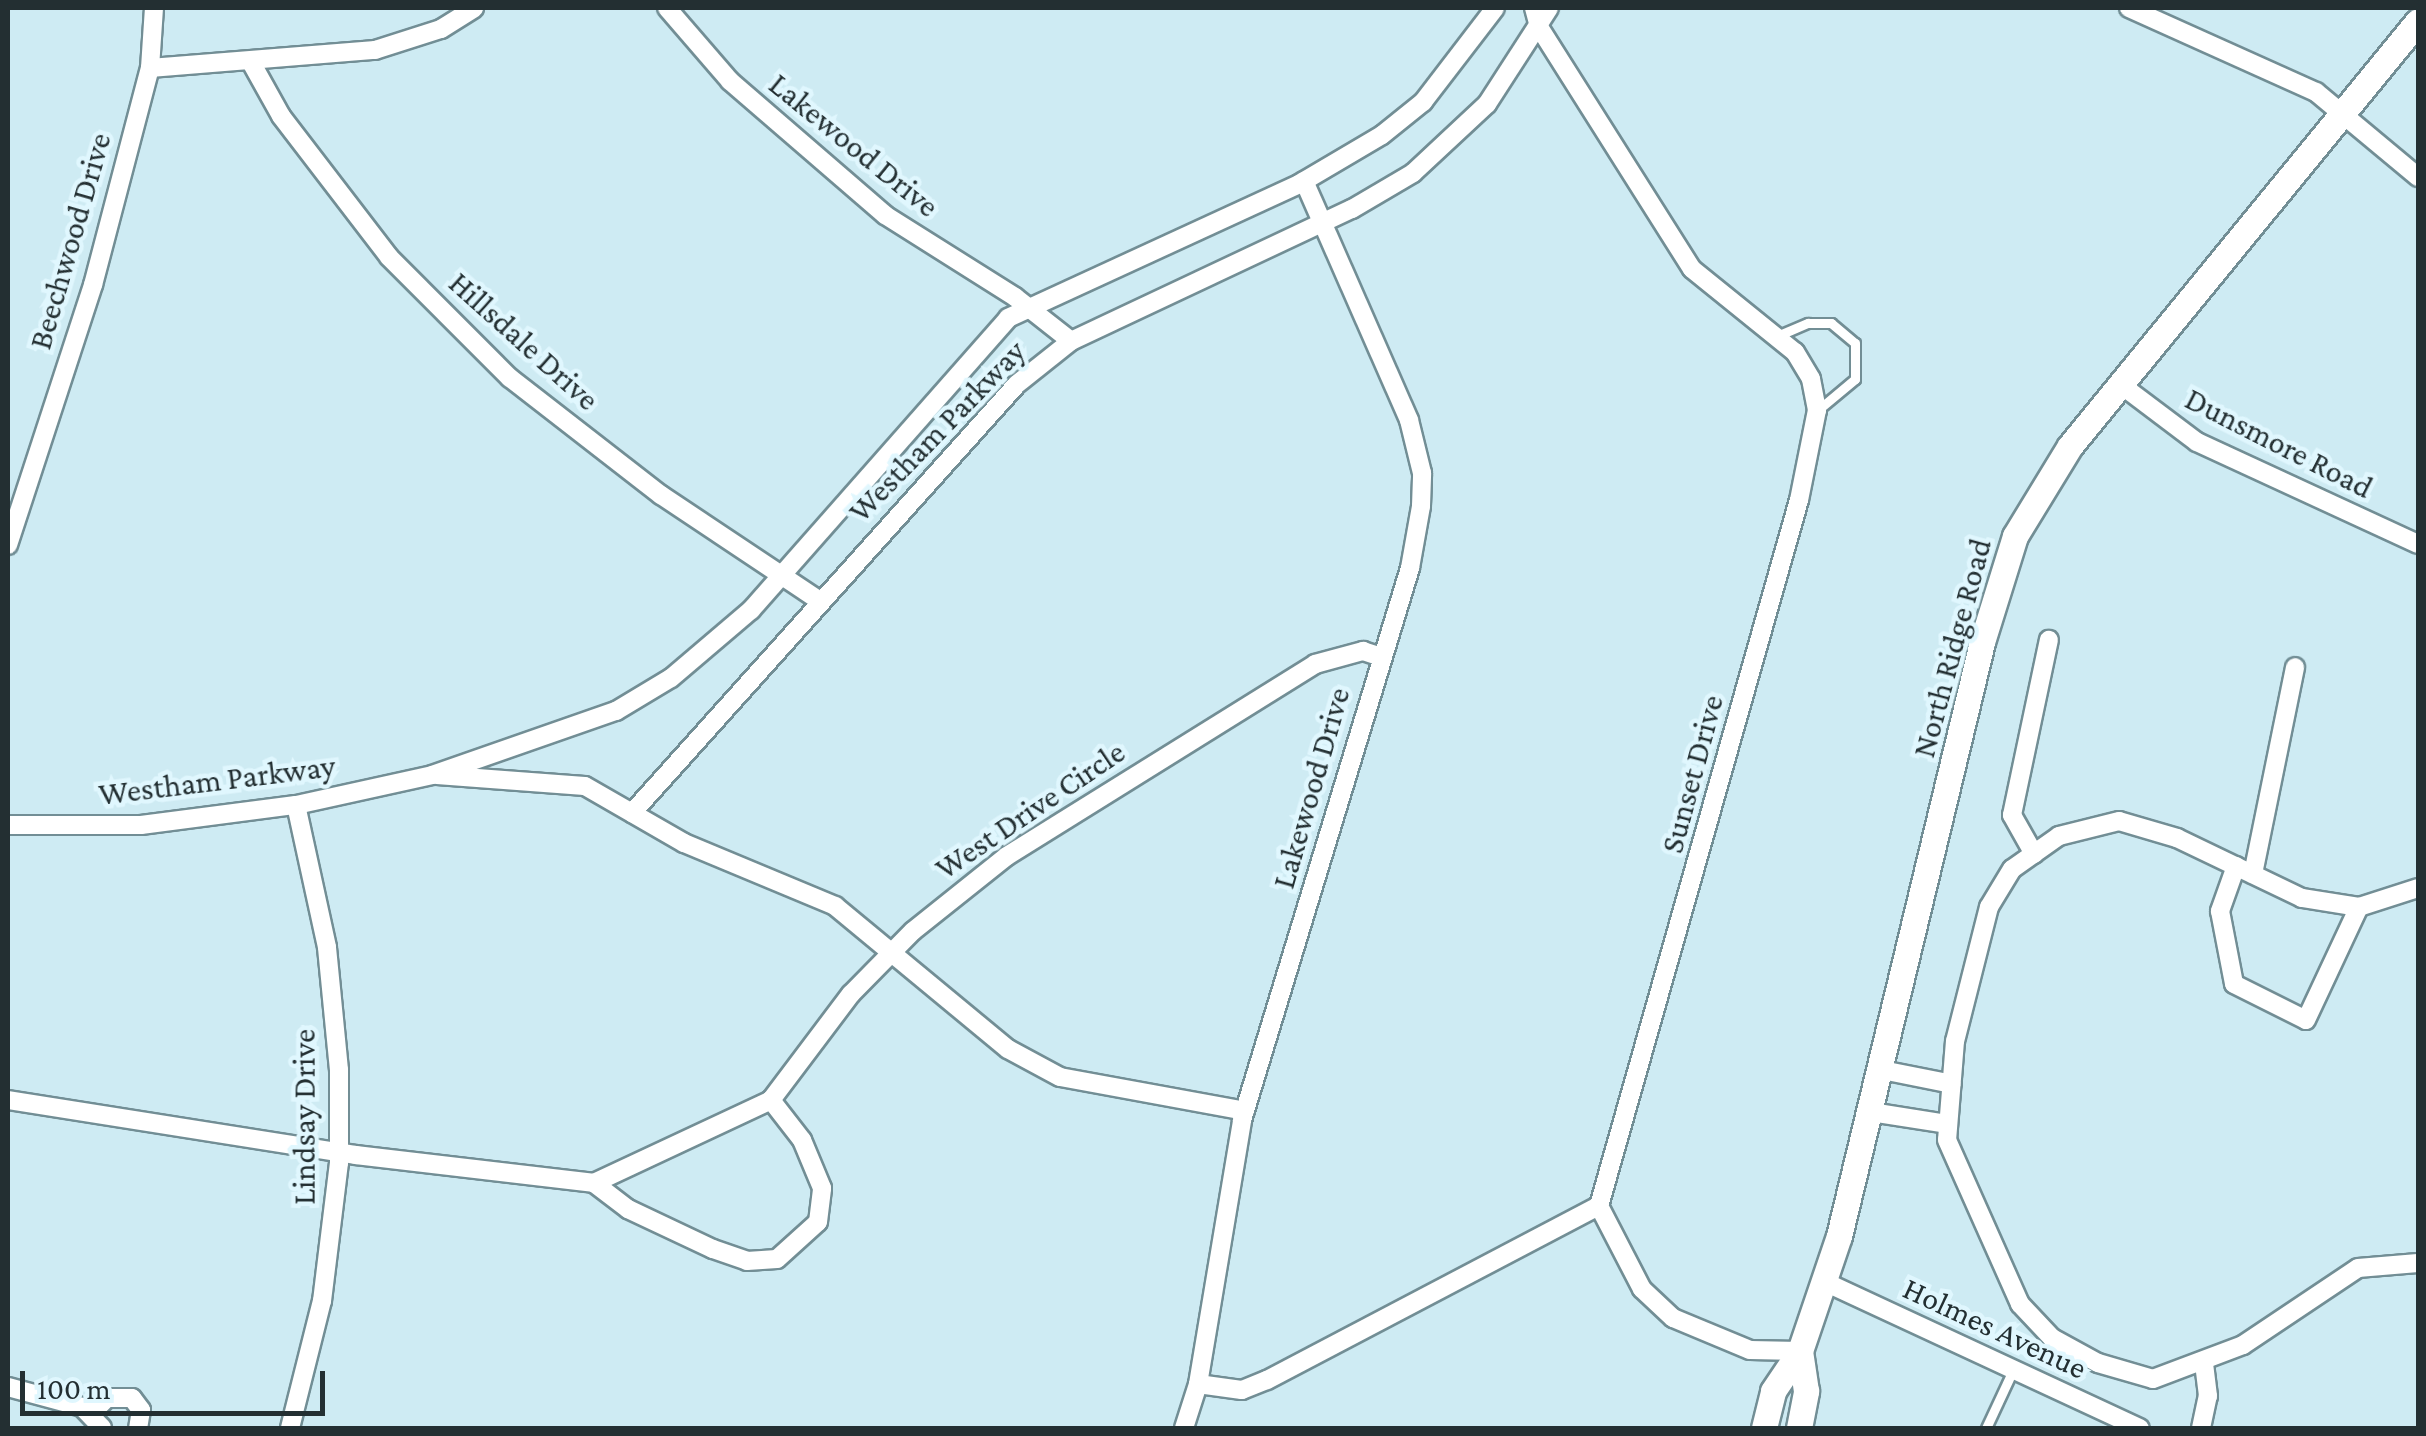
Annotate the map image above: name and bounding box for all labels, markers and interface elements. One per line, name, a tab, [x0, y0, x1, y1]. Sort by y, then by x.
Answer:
street label: Lakewood Drive	[761, 65, 947, 225]
street label: Beechwood Drive	[21, 128, 119, 354]
street label: Hillsdale Drive	[441, 264, 607, 418]
street label: Westham Parkway	[841, 332, 1033, 530]
street label: Dunsmore Road	[2179, 379, 2379, 507]
street label: North Ridge Road	[1904, 534, 2000, 762]
street label: Lakewood Drive	[1264, 683, 1358, 893]
street label: Sunset Drive	[1652, 691, 1732, 857]
street label: West Drive Circle	[928, 732, 1132, 888]
street label: Westham Parkway	[97, 746, 337, 814]
street label: Lindsay Drive	[285, 1029, 323, 1205]
street label: Holmes Avenue	[1897, 1269, 2093, 1387]
scale bar	[25, 1351, 330, 1413]
text: 100 m	[37, 1372, 111, 1405]

